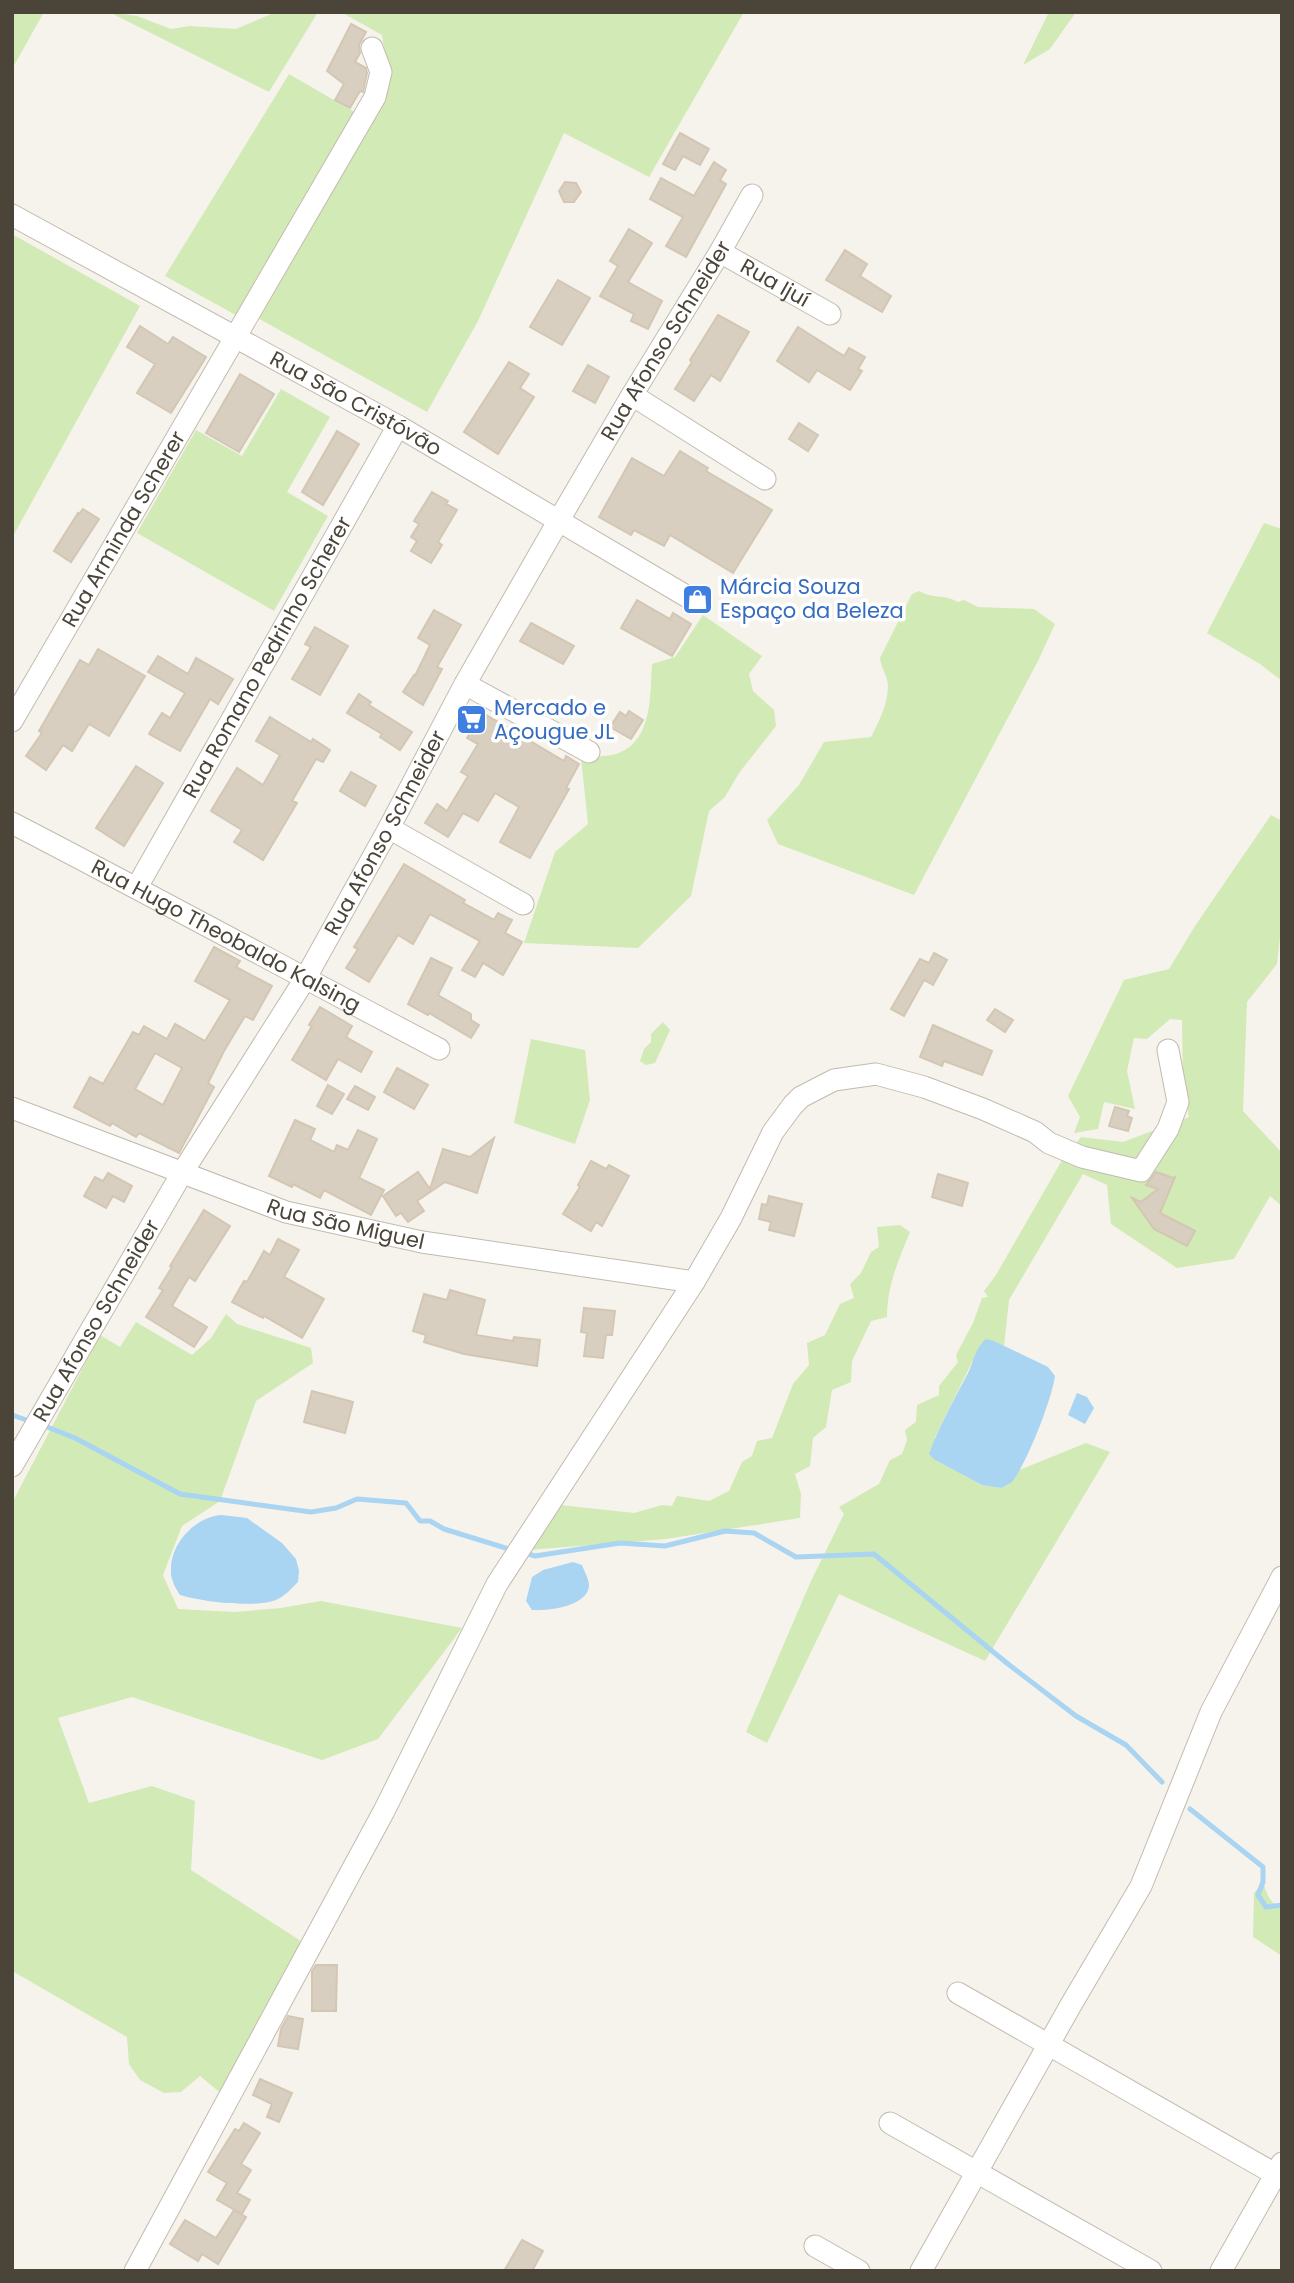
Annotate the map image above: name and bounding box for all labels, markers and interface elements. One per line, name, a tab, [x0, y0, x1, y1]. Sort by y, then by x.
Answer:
street label: Rua Afonso Schneider	[594, 235, 738, 446]
street label: Rua Ijuí	[735, 251, 815, 314]
street label: Rua São Cristóvão	[265, 344, 447, 463]
street label: Rua Arminda Scherer	[55, 425, 192, 632]
street label: Rua Romano Pedrinho Scherer	[175, 511, 358, 803]
place label: Márcia Souza Espaço da Beleza	[720, 572, 904, 625]
shop icon: Márcia Souza Espaço da Beleza	[680, 582, 714, 616]
place label: Mercado e Açougue JL	[494, 693, 614, 746]
supermarket icon: Mercado e Açougue JL	[454, 703, 488, 737]
street label: Rua Afonso Schneider	[317, 725, 452, 940]
street label: Rua Hugo Theobaldo Kalsing	[86, 852, 366, 1019]
street label: Rua São Miguel	[263, 1191, 427, 1256]
street label: Rua Afonso Schneider	[26, 1214, 166, 1427]

